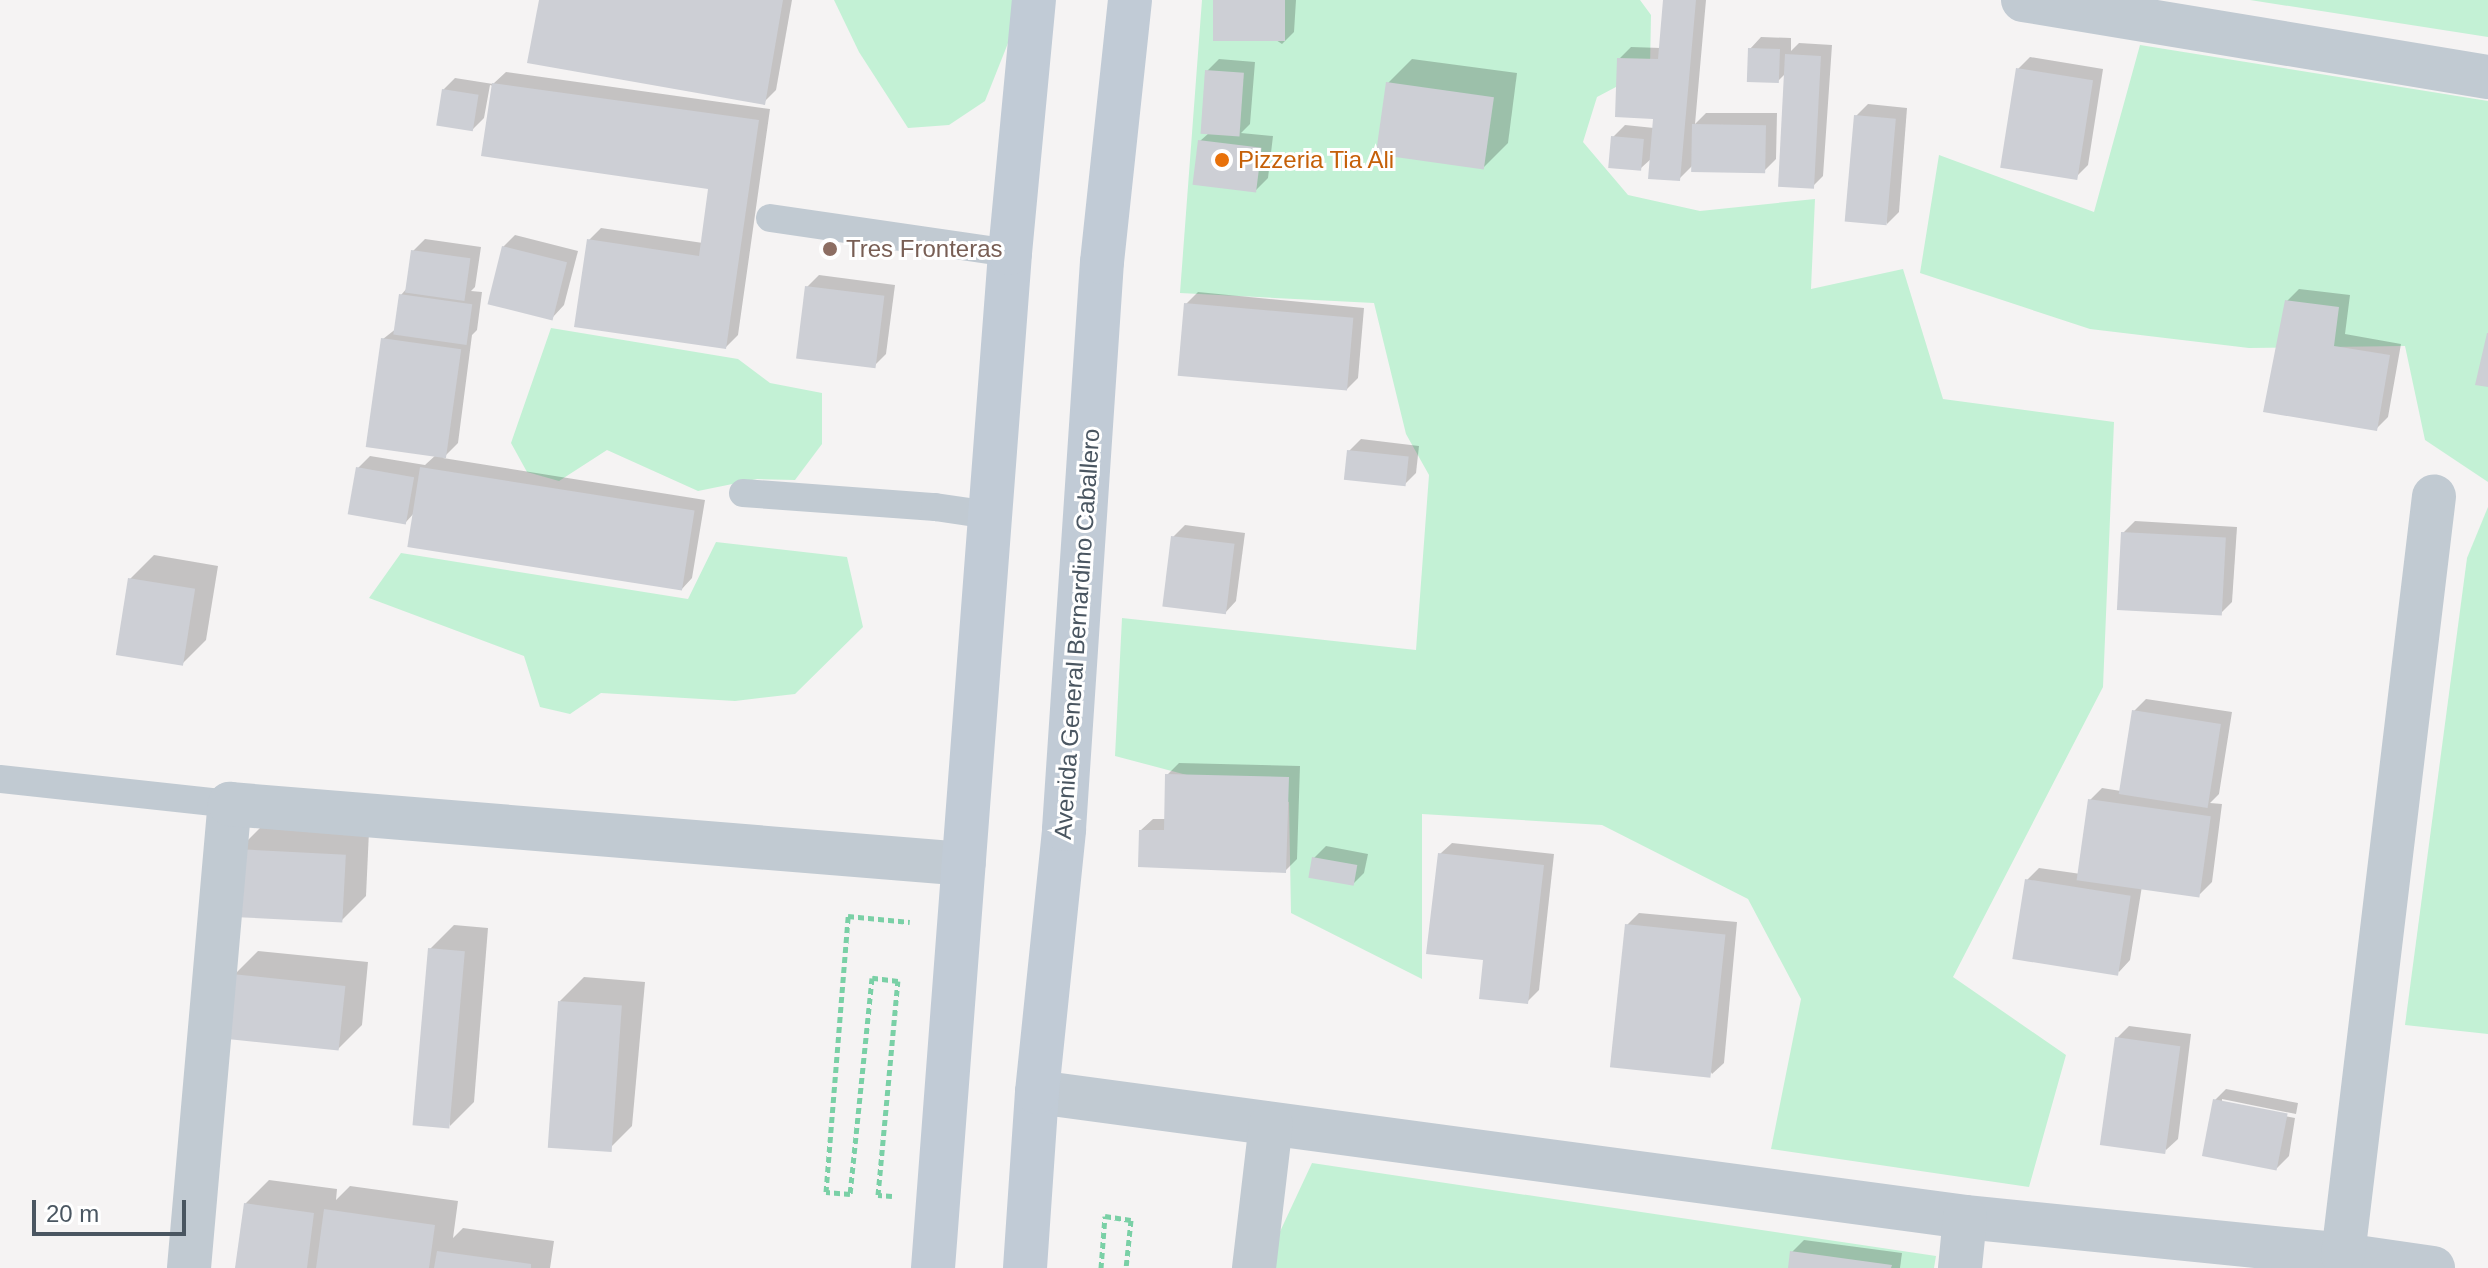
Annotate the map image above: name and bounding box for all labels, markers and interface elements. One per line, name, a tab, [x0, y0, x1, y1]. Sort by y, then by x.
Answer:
place label: Pizzeria Tia Ali	[1238, 146, 1396, 174]
marker: Pizzeria Tia Ali	[1213, 151, 1231, 169]
place label: Tres Fronteras	[846, 235, 1002, 263]
marker: Tres Fronteras	[821, 240, 839, 258]
street label: Avenida General Bernardino Caballero	[1048, 428, 1106, 840]
scale bar	[36, 1184, 190, 1234]
text: 20 m	[46, 1200, 99, 1227]

